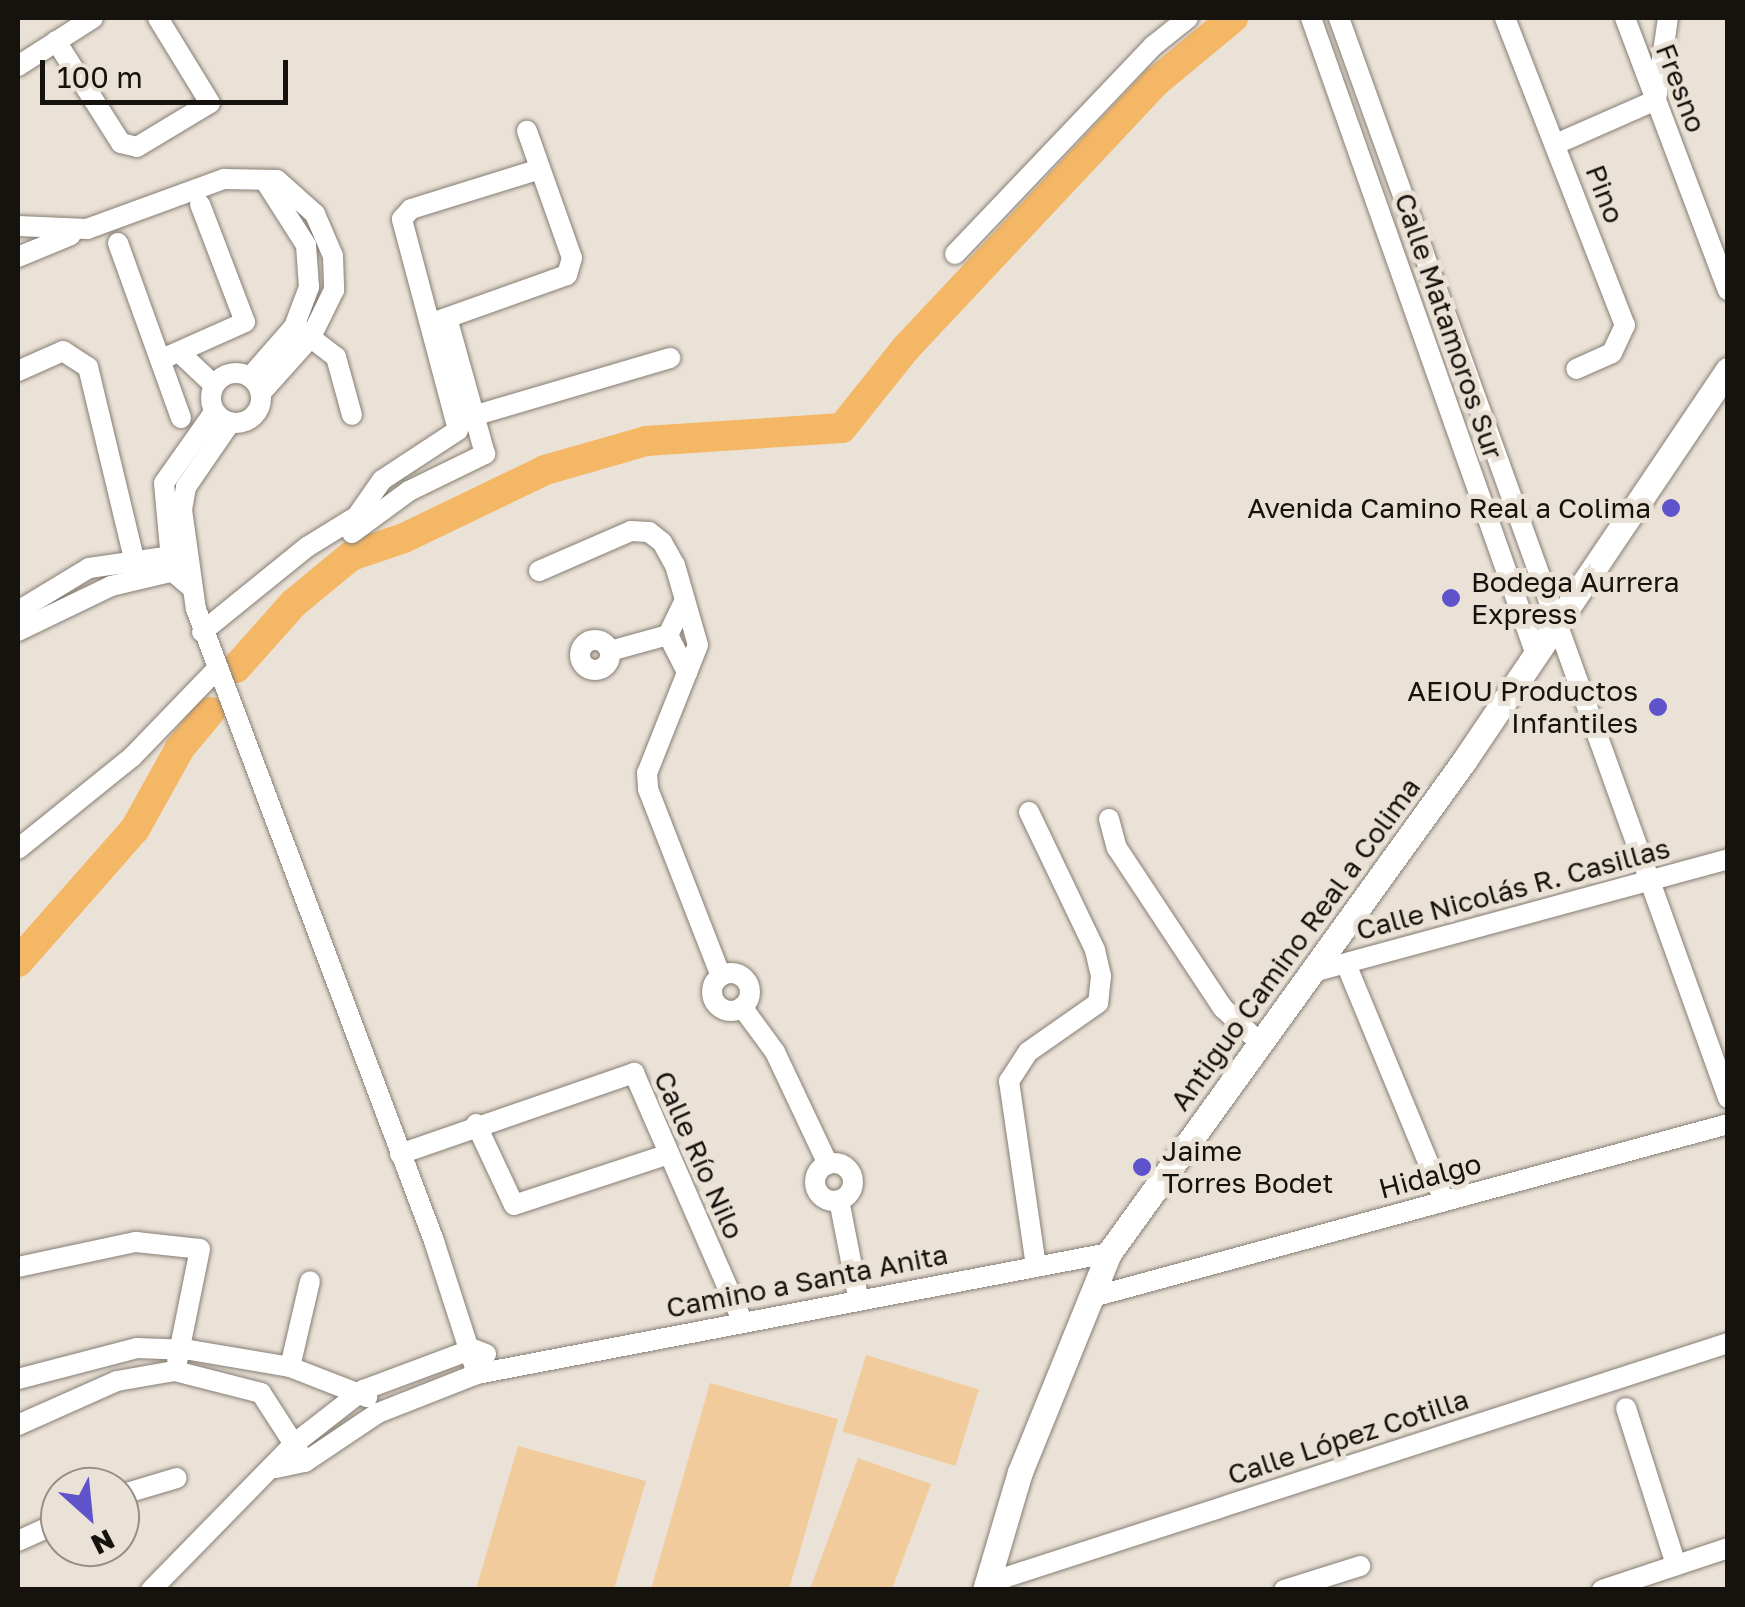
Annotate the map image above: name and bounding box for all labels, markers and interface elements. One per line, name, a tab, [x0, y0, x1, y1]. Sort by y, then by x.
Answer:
street label: Fresno	[1649, 39, 1713, 137]
scale bar	[45, 40, 292, 102]
text: 100 m	[57, 59, 143, 95]
street label: Pino	[1579, 160, 1631, 228]
street label: Calle Matamoros Sur	[1388, 189, 1510, 463]
place label: Avenida Camino Real a Colima	[1247, 491, 1651, 525]
marker: Avenida Camino Real a Colima	[1660, 497, 1682, 519]
place label: Bodega Aurrera Express	[1471, 565, 1679, 631]
marker: Bodega Aurrera Express	[1440, 587, 1462, 609]
place label: AEIOU Productos Infantiles	[1407, 674, 1638, 740]
marker: AEIOU Productos Infantiles	[1647, 696, 1669, 718]
street label: Antiguo Camino Real a Colima	[1163, 771, 1427, 1117]
street label: Calle Nicolás R. Casillas	[1352, 831, 1674, 947]
street label: Calle Río Nilo	[647, 1066, 751, 1244]
place label: Jaime Torres Bodet	[1162, 1134, 1333, 1200]
street label: Hidalgo	[1375, 1146, 1485, 1206]
marker: Jaime Torres Bodet	[1131, 1156, 1153, 1178]
street label: Camino a Santa Anita	[663, 1237, 951, 1325]
street label: Calle López Cotilla	[1223, 1382, 1473, 1492]
north arrow	[40, 1467, 140, 1567]
text: N	[86, 1523, 120, 1562]

